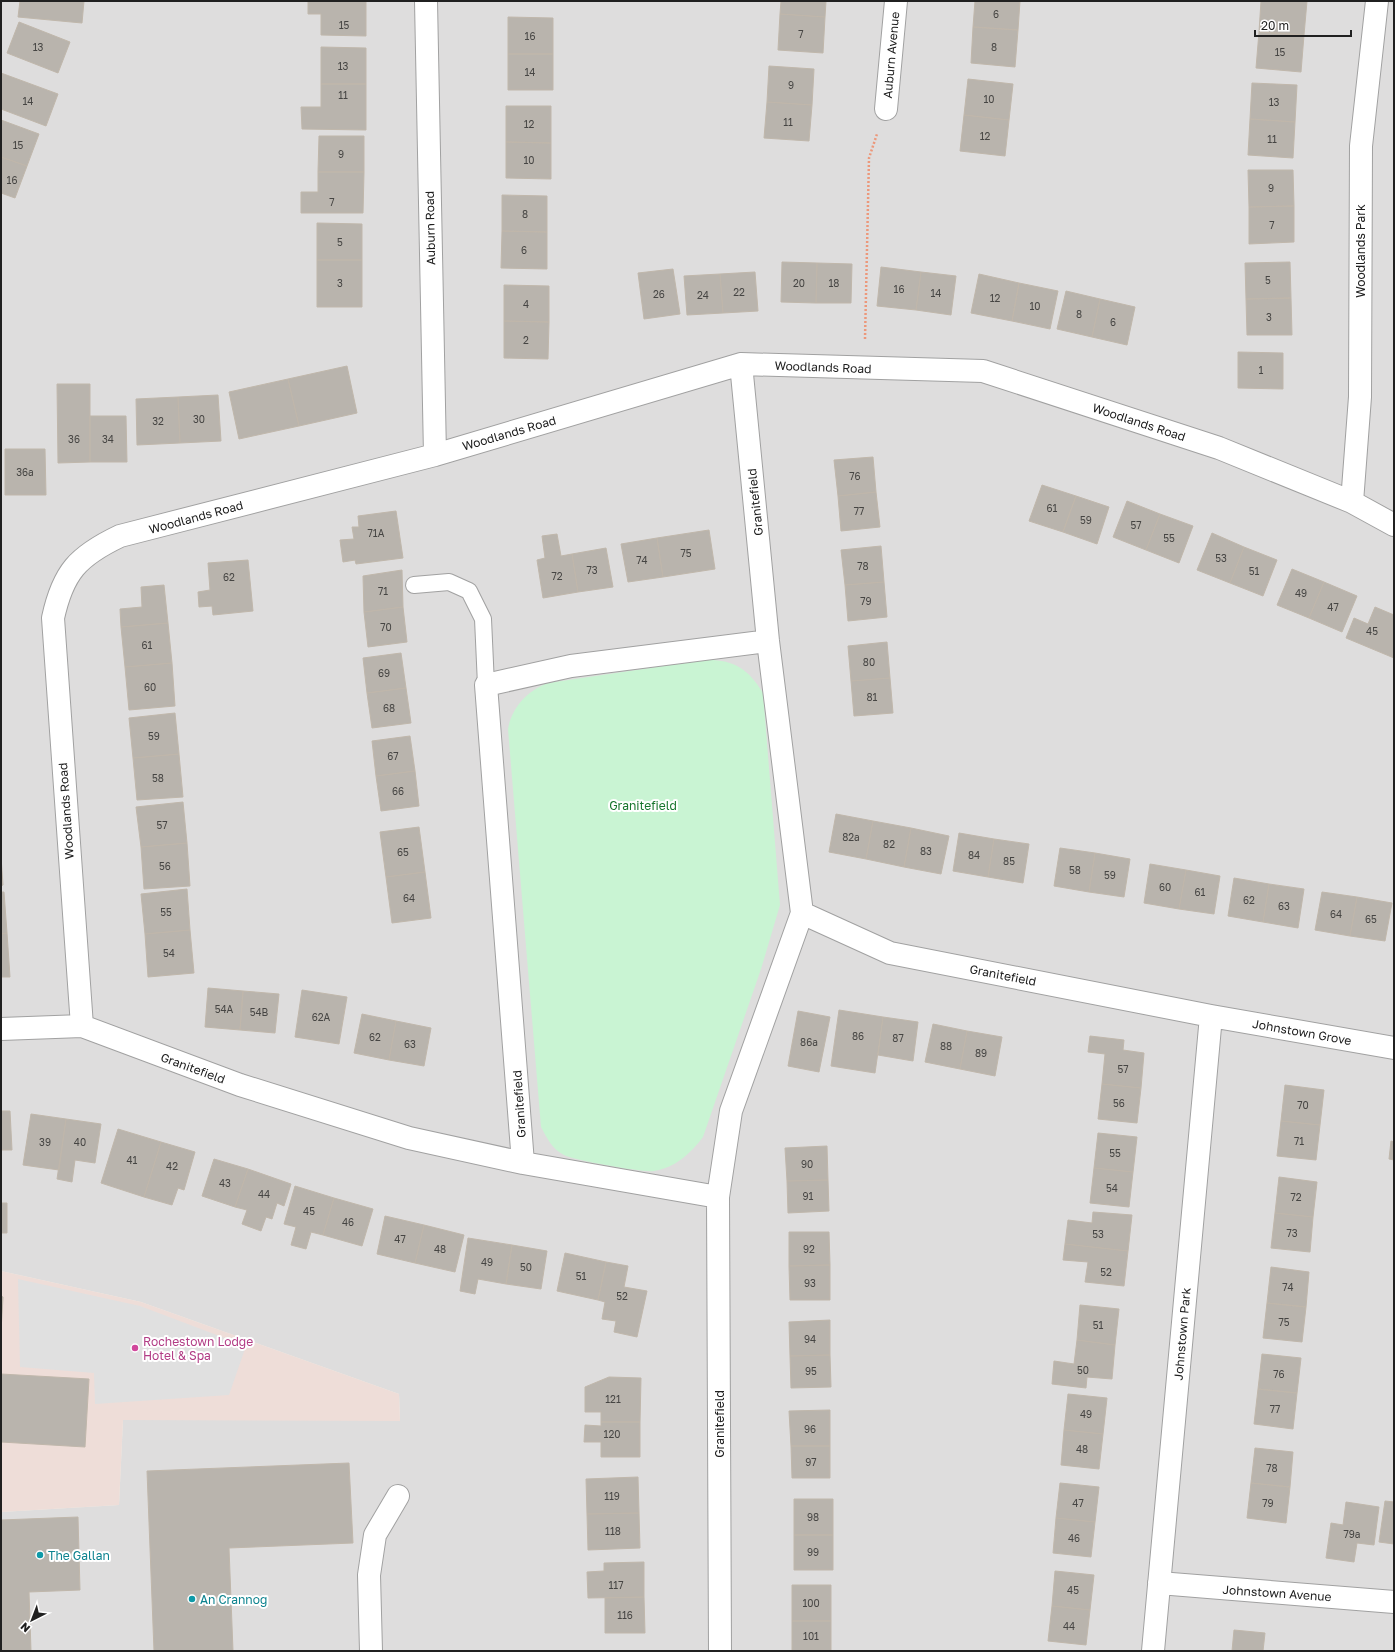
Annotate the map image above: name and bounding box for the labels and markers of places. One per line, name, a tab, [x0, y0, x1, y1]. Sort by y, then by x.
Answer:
place label: Rochestown Lodge Hotel & Spa	[143, 1334, 253, 1363]
marker: Rochestown Lodge Hotel & Spa	[130, 1343, 140, 1353]
place label: The Gallan	[48, 1548, 110, 1563]
marker: The Gallan	[35, 1550, 45, 1560]
place label: An Crannog	[200, 1592, 267, 1607]
marker: An Crannog	[187, 1594, 197, 1604]

